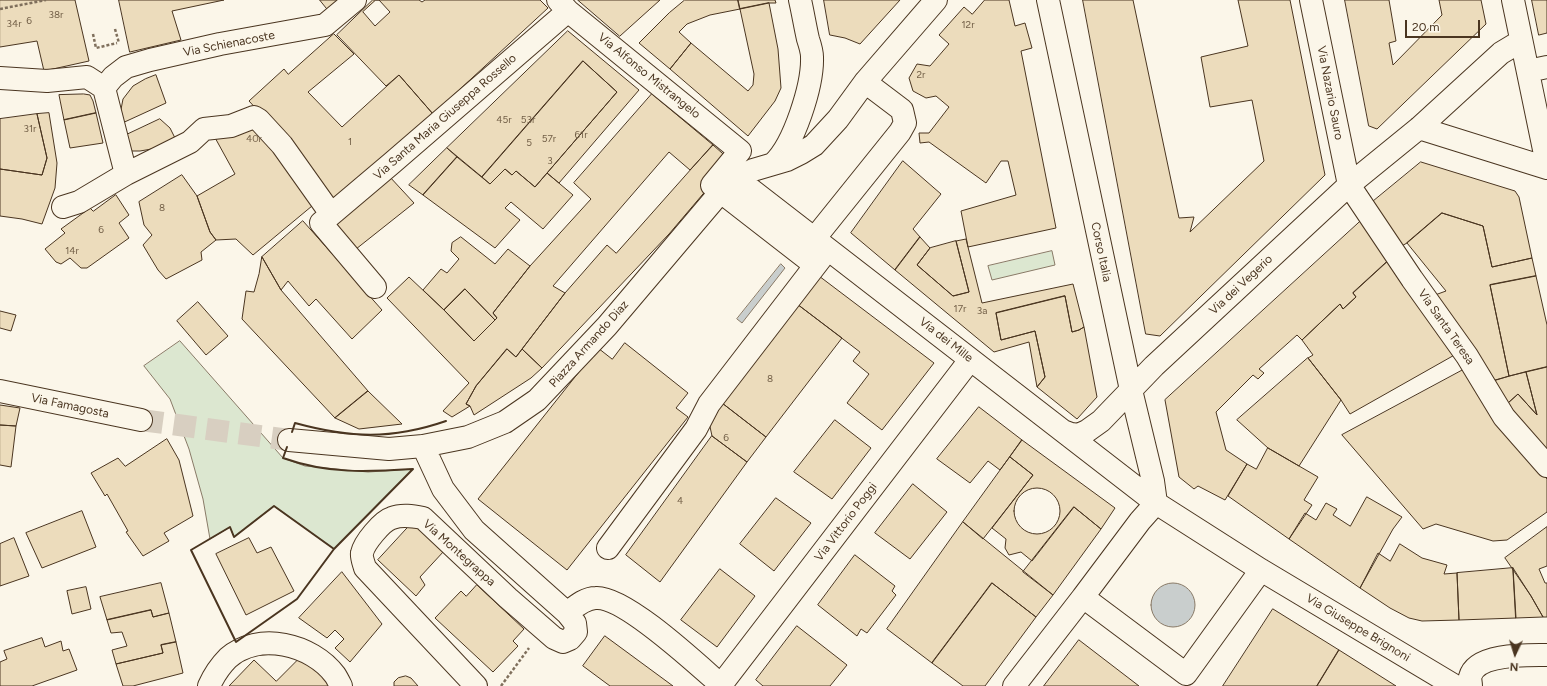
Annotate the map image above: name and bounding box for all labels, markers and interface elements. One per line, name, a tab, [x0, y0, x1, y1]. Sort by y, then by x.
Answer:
house number: 38r	[49, 9, 63, 21]
scale bar	[1407, 12, 1482, 38]
house number: 6	[26, 15, 32, 27]
house number: 34r	[6, 18, 22, 30]
house number: 12r	[961, 19, 975, 31]
text: 20 m	[1412, 20, 1440, 34]
street label: Via Schienacoste	[182, 28, 276, 60]
street label: Via Alfonso Mistrangelo	[595, 30, 703, 122]
street label: Via Nazario Sauro	[1314, 45, 1346, 141]
street label: Via Santa Maria Giuseppa Rossello	[371, 51, 519, 183]
house number: 2r	[917, 69, 925, 81]
house number: 45r	[496, 114, 512, 126]
house number: 53r	[521, 114, 535, 126]
house number: 31r	[24, 123, 36, 135]
house number: 61r	[574, 129, 588, 141]
house number: 40r	[246, 133, 262, 145]
house number: 57r	[542, 133, 556, 145]
house number: 1	[348, 136, 352, 148]
house number: 5	[526, 137, 532, 149]
house number: 3	[547, 155, 553, 167]
house number: 8	[159, 202, 165, 214]
street label: Corso Italia	[1088, 221, 1114, 283]
house number: 6	[98, 224, 104, 236]
house number: 14r	[65, 245, 79, 257]
street label: Via dei Vegerio	[1206, 252, 1276, 318]
street label: Via Santa Teresa	[1415, 287, 1477, 367]
street label: Piazza Armando Diaz	[546, 298, 632, 390]
house number: 17r	[954, 303, 966, 315]
house number: 3a	[977, 305, 987, 317]
street label: Via dei Mille	[916, 315, 976, 365]
house number: 8	[767, 373, 773, 385]
street label: Via Famagosta	[30, 391, 110, 421]
house number: 6	[723, 432, 729, 444]
street label: Via Vittorio Poggi	[812, 480, 880, 564]
house number: 4	[677, 495, 683, 507]
street label: Via Montegrappa	[420, 517, 498, 589]
street label: Via Giuseppe Brignoni	[1303, 591, 1413, 665]
north arrow	[1495, 634, 1535, 674]
text: N	[1509, 660, 1519, 673]

